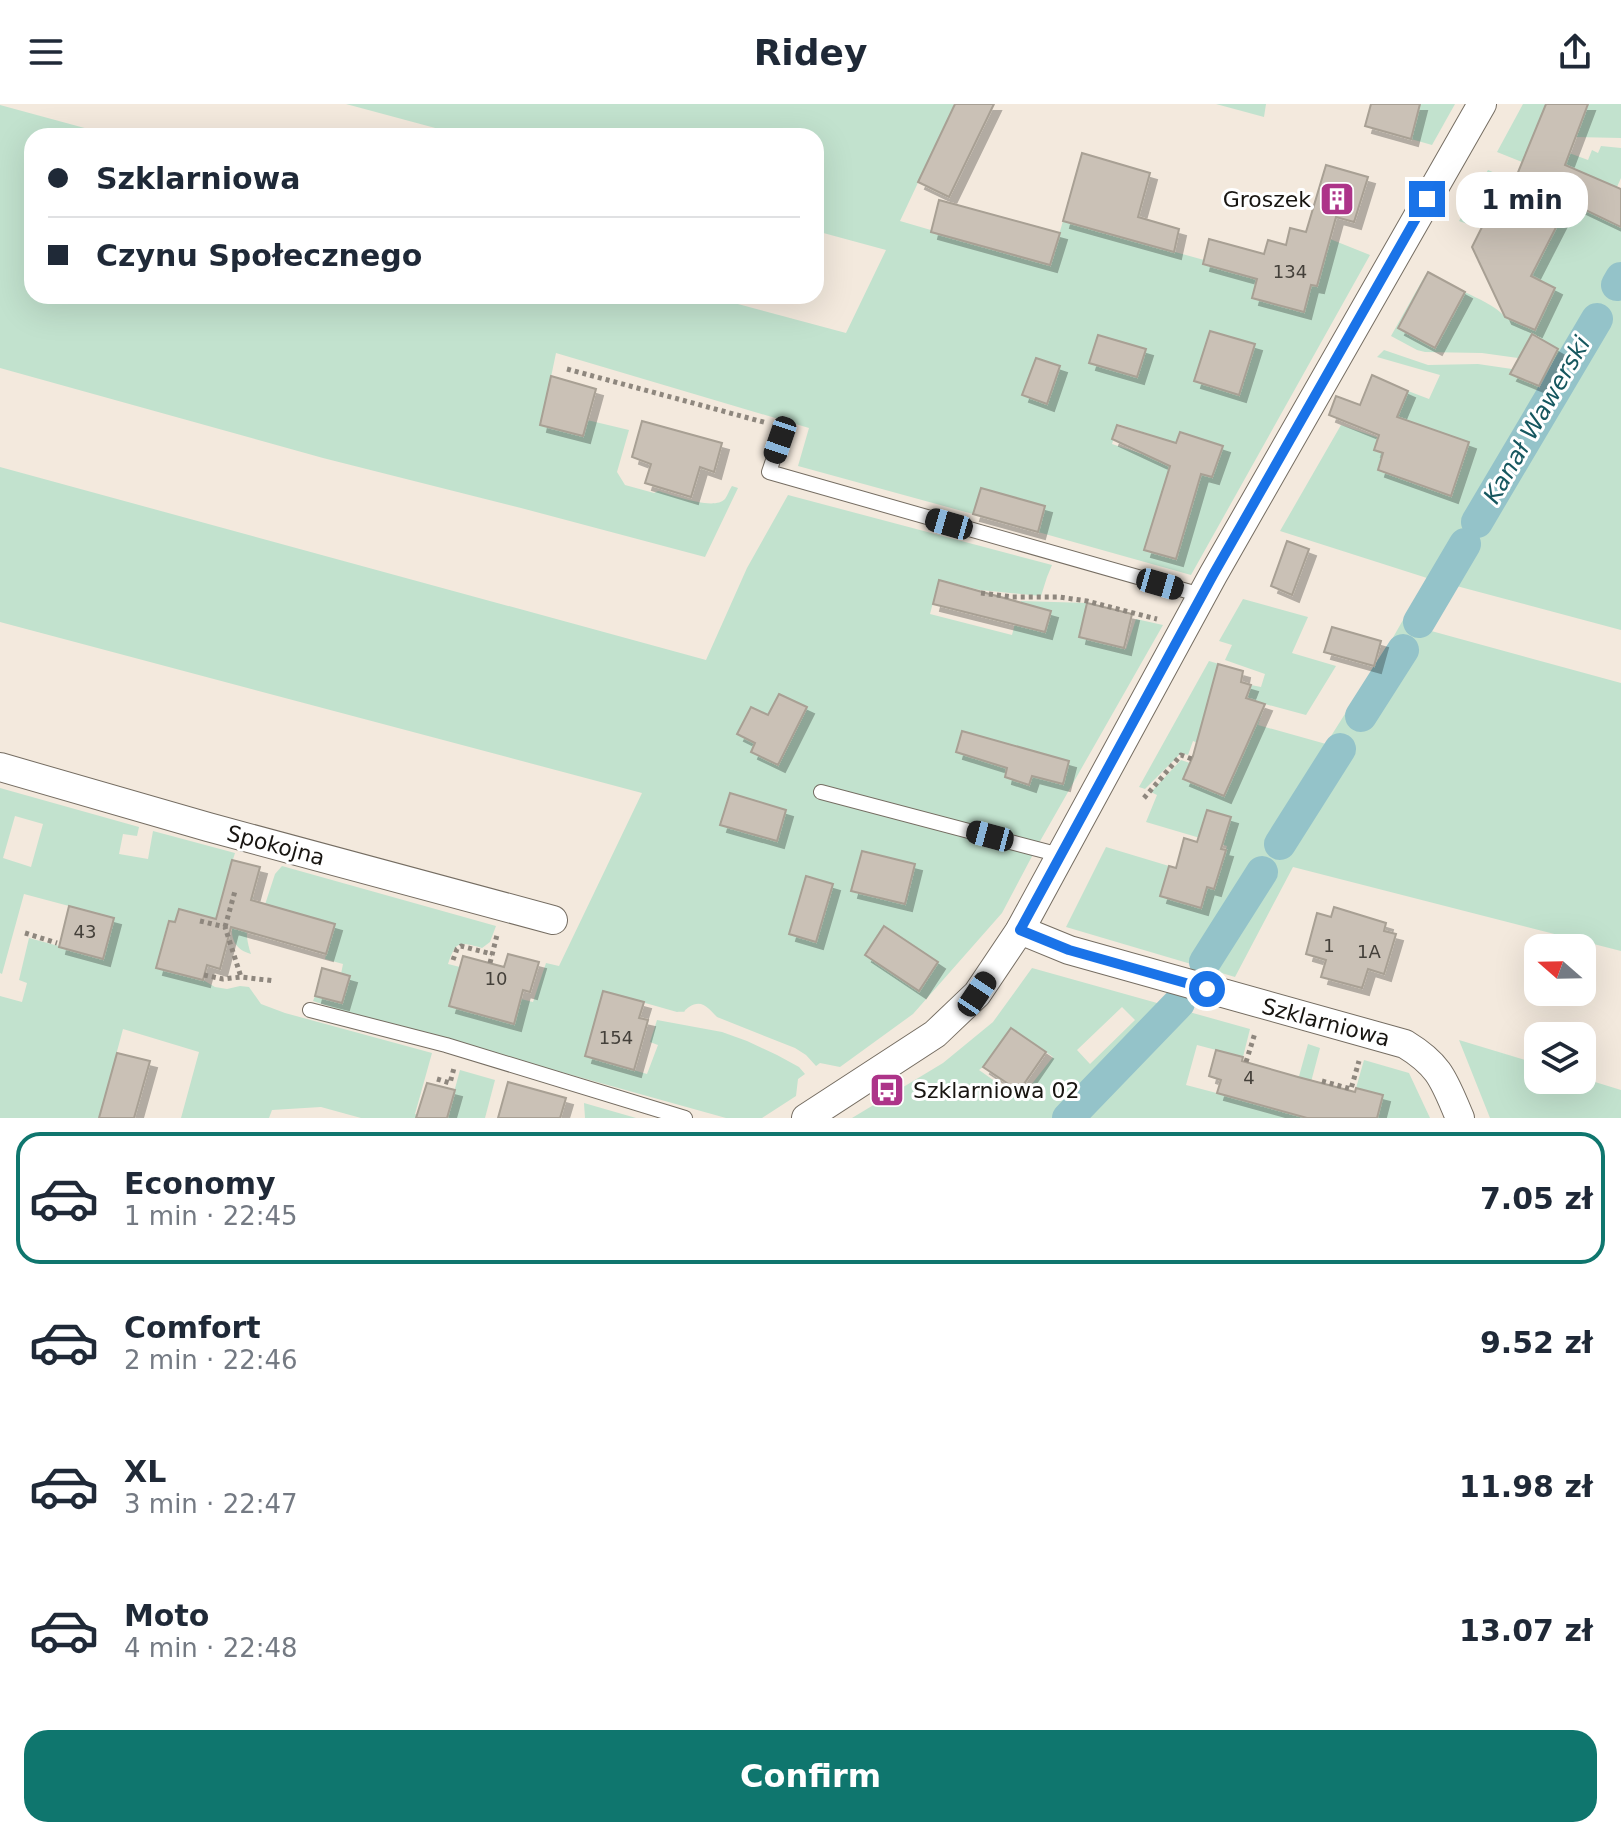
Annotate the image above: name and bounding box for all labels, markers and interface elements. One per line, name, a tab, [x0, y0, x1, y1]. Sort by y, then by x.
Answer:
icon: menu	[24, 30, 68, 74]
icon: share	[1553, 30, 1597, 74]
text: Ridey	[754, 32, 867, 73]
text: Szklarniowa	[96, 161, 301, 196]
callout: 1 min	[1455, 171, 1587, 227]
building icon: Groszek	[1318, 180, 1356, 218]
route end	[1409, 181, 1445, 217]
text: 1 min	[1481, 185, 1563, 215]
place label: Groszek	[1223, 187, 1311, 212]
text: Czynu Społecznego	[96, 238, 422, 273]
house number: 134	[1273, 261, 1307, 282]
water label: Kanał Wawerski	[1478, 331, 1596, 509]
car	[761, 413, 799, 467]
car	[923, 506, 975, 542]
car	[1134, 566, 1186, 602]
car	[964, 818, 1016, 854]
street label: Spokojna	[224, 820, 328, 871]
house number: 43	[74, 921, 96, 942]
north arrow	[1524, 934, 1596, 1006]
map controls	[1524, 934, 1596, 1094]
house number: 1	[1323, 935, 1335, 956]
house number: 1A	[1357, 941, 1382, 962]
car	[954, 967, 1000, 1021]
house number: 10	[485, 968, 507, 989]
route start	[1189, 971, 1225, 1007]
street label: Szklarniowa	[1259, 993, 1393, 1052]
button: layers	[1524, 1022, 1596, 1094]
house number: 154	[599, 1027, 633, 1048]
house number: 4	[1243, 1067, 1255, 1088]
bus stop icon: Szklarniowa 02	[868, 1071, 906, 1109]
place label: Szklarniowa 02	[913, 1078, 1079, 1103]
icon: car	[28, 1162, 100, 1234]
text: Economy	[124, 1166, 276, 1201]
text: 7.05 zł	[1480, 1181, 1593, 1216]
text: 1 min · 22:45	[124, 1201, 298, 1231]
icon: car	[28, 1306, 100, 1378]
text: Comfort	[124, 1310, 261, 1345]
text: 9.52 zł	[1480, 1325, 1593, 1360]
text: 2 min · 22:46	[124, 1345, 298, 1375]
icon: car	[28, 1450, 100, 1522]
text: XL	[124, 1454, 166, 1489]
text: 11.98 zł	[1459, 1469, 1593, 1504]
text: 3 min · 22:47	[124, 1489, 298, 1519]
icon: car	[28, 1594, 100, 1666]
text: Moto	[124, 1598, 209, 1633]
text: 13.07 zł	[1459, 1613, 1593, 1648]
text: 4 min · 22:48	[124, 1633, 298, 1663]
button: Confirm	[24, 1730, 1597, 1822]

